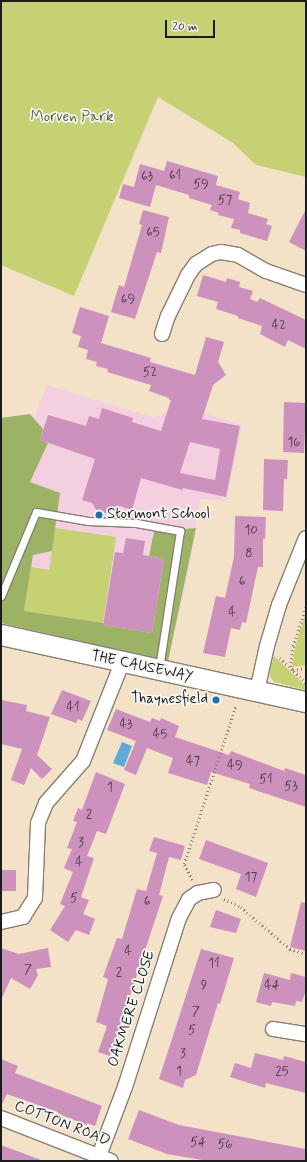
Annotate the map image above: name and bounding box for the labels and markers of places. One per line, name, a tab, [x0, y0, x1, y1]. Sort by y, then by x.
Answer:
place label: Stormont School	[107, 506, 210, 524]
marker: Stormont School	[94, 510, 104, 520]
place label: Thaynesfield	[131, 691, 208, 709]
marker: Thaynesfield	[211, 695, 221, 705]

